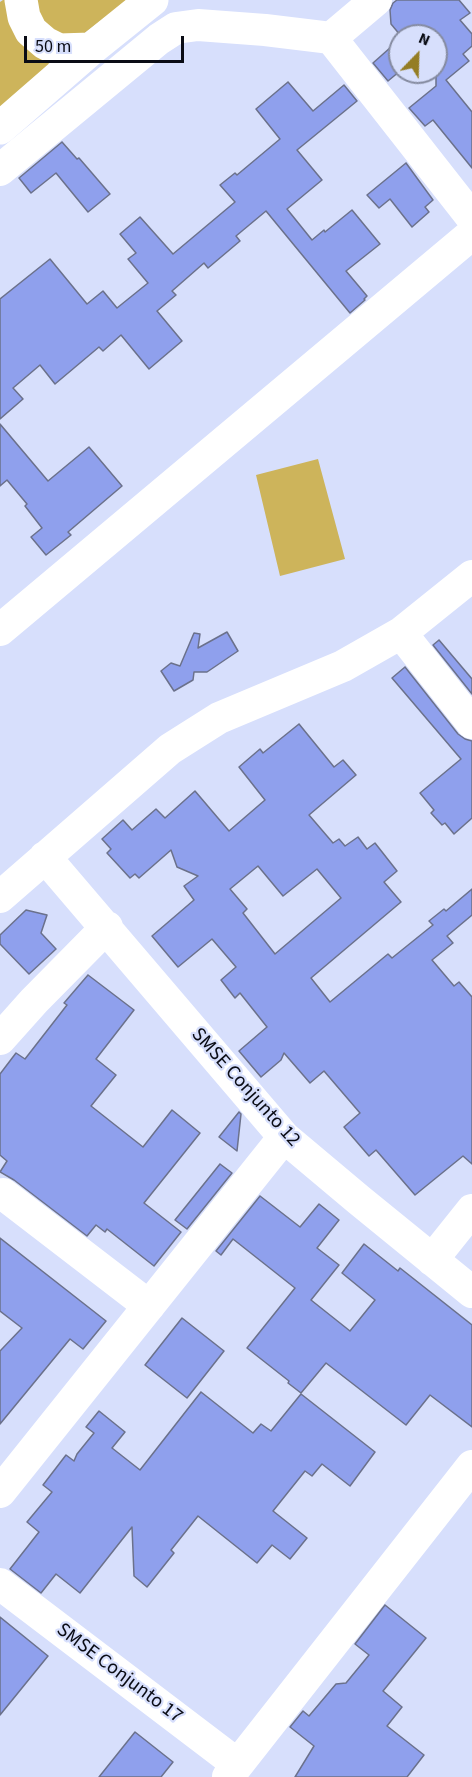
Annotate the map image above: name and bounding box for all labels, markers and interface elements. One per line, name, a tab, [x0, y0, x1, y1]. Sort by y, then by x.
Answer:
scale bar	[27, 24, 188, 62]
north arrow	[388, 24, 448, 84]
text: N	[415, 27, 433, 51]
text: 50 m	[35, 34, 71, 59]
street label: SMSE Conjunto 12	[185, 1024, 305, 1152]
street label: SMSE Conjunto 17	[51, 1619, 187, 1729]

